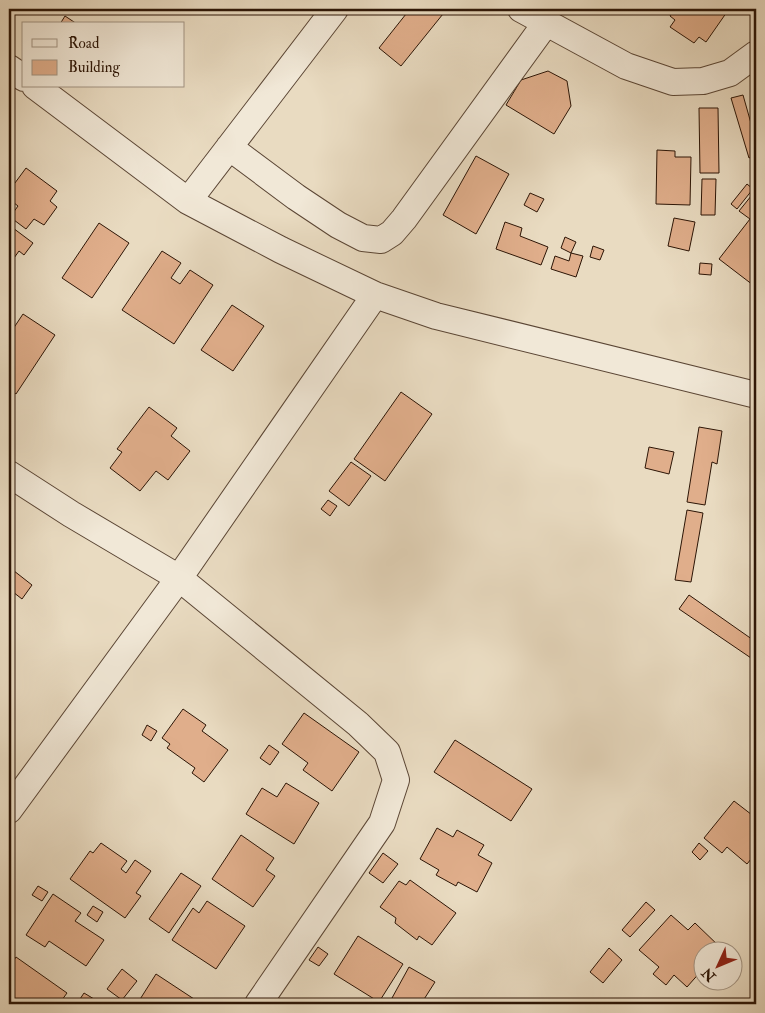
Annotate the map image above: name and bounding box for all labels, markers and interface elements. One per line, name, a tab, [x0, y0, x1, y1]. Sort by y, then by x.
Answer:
legend	[22, 22, 185, 88]
text: Road	[68, 34, 100, 53]
text: Building	[68, 58, 120, 77]
north arrow	[692, 940, 742, 990]
text: N	[698, 964, 720, 986]

